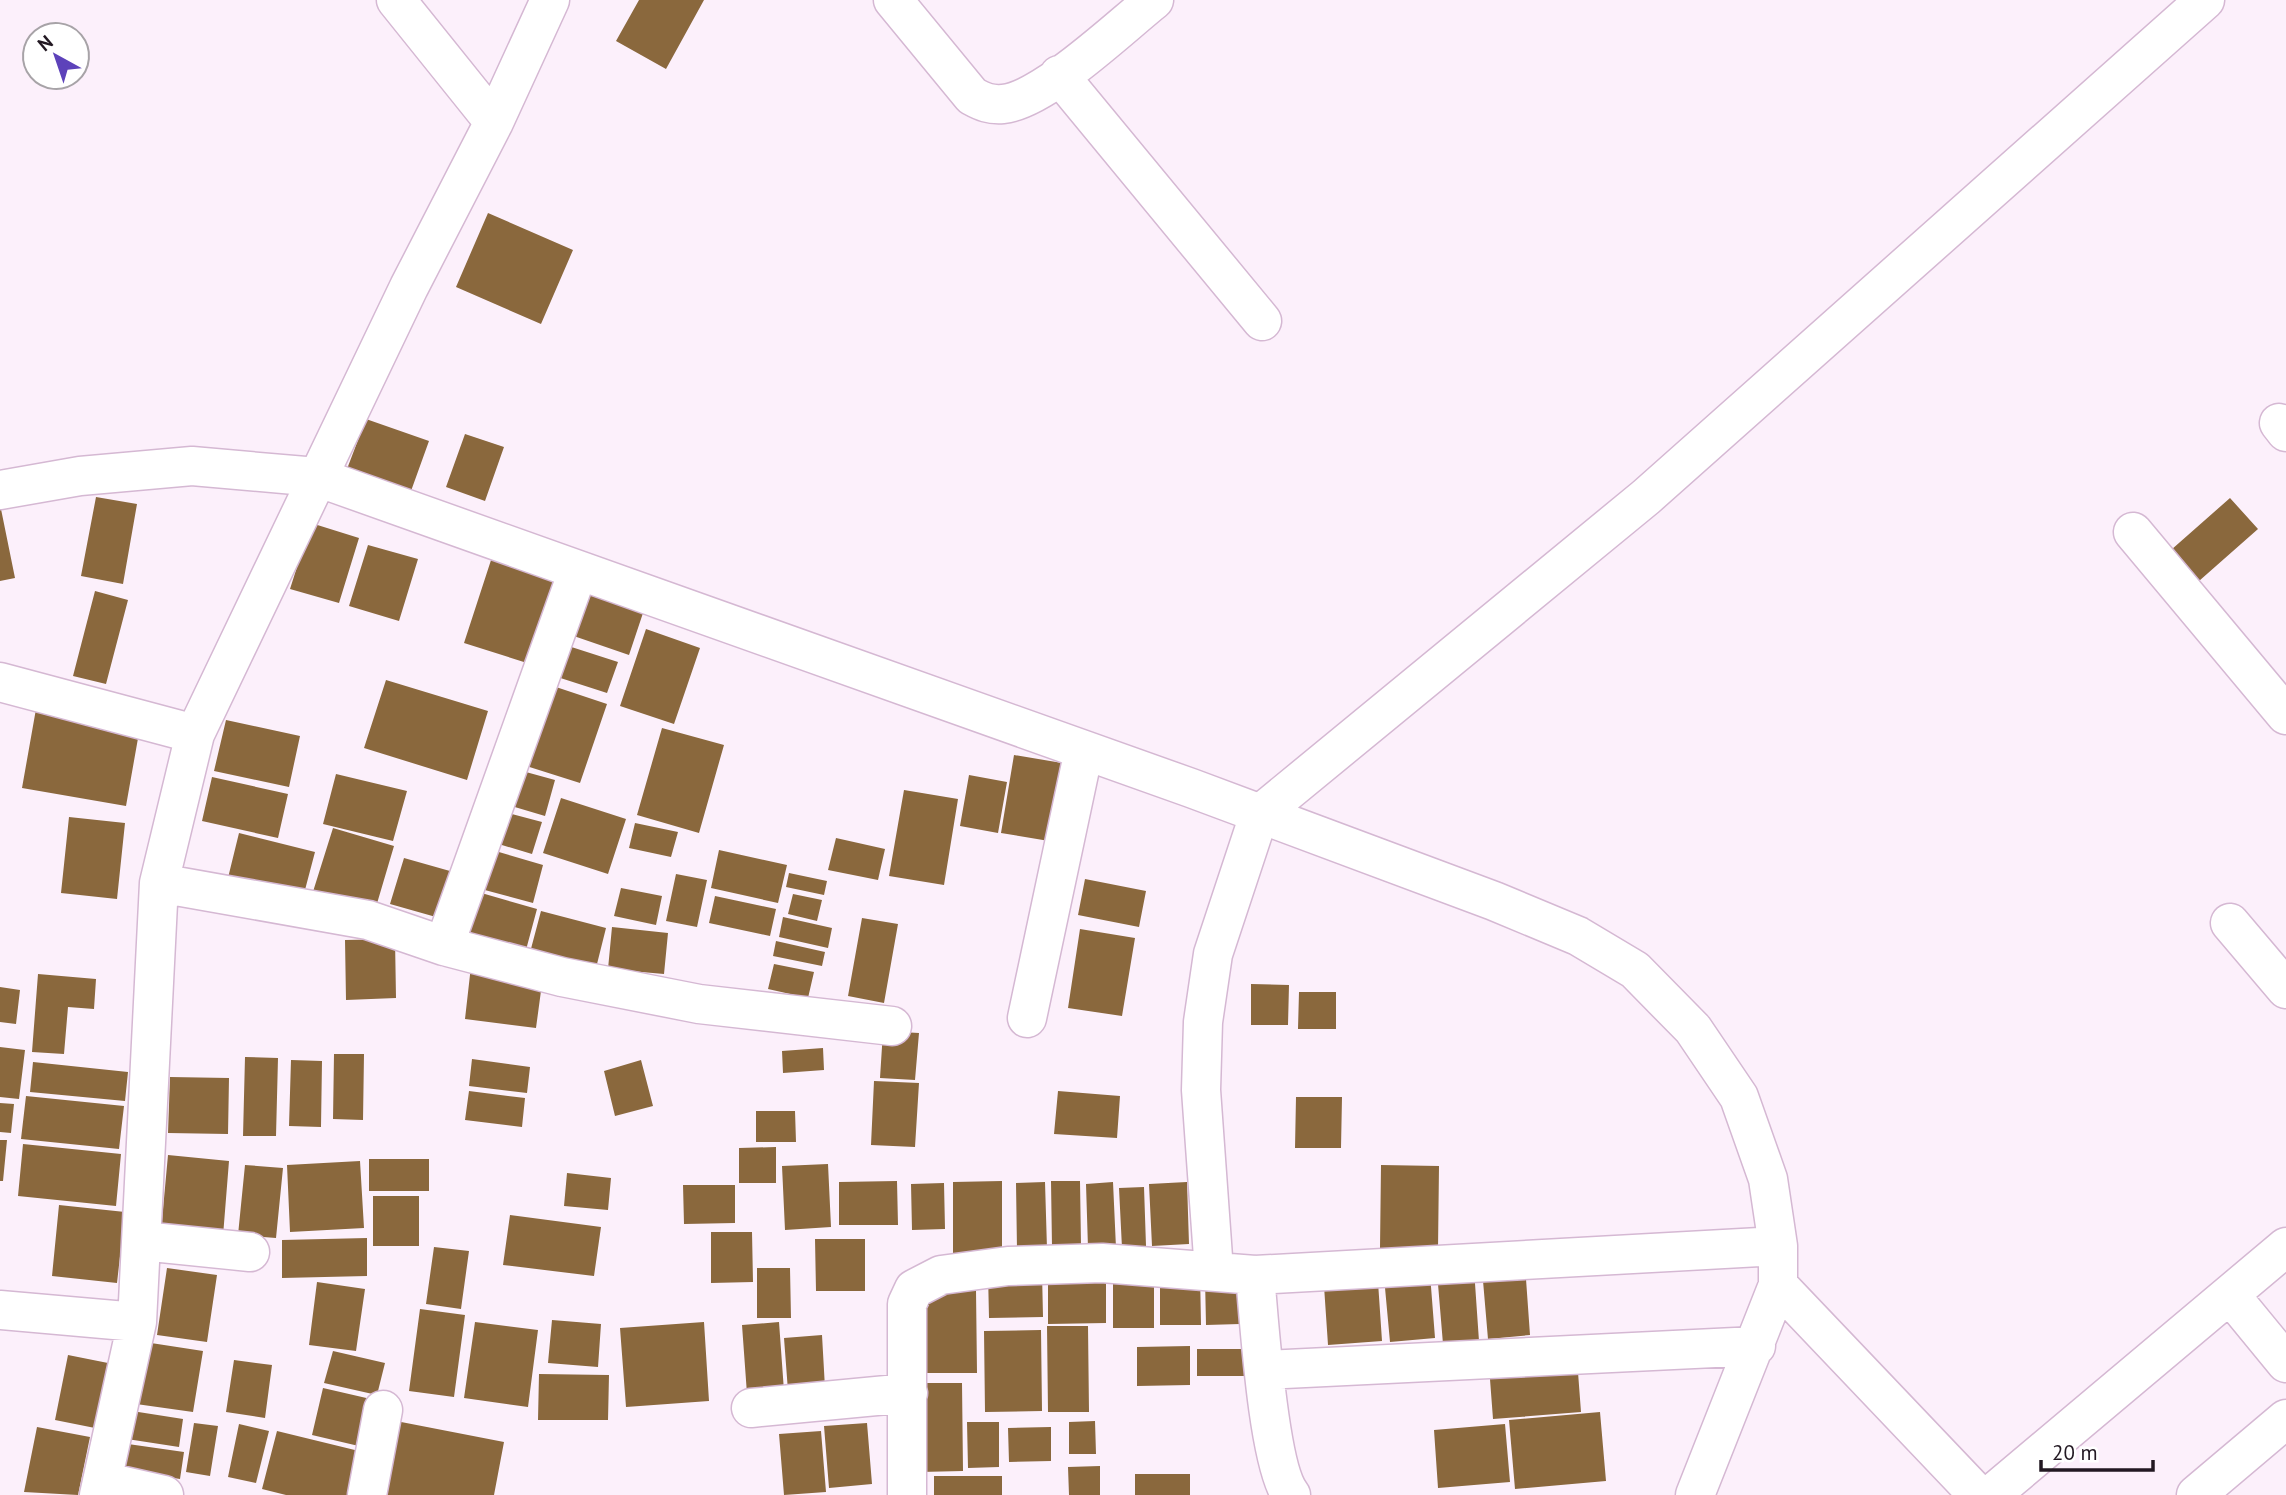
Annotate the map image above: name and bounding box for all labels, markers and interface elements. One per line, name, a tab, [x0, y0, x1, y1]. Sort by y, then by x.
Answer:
north arrow	[21, 21, 91, 91]
text: N	[33, 30, 58, 56]
scale bar	[2041, 1428, 2153, 1472]
text: 20 m	[2052, 1439, 2098, 1466]

